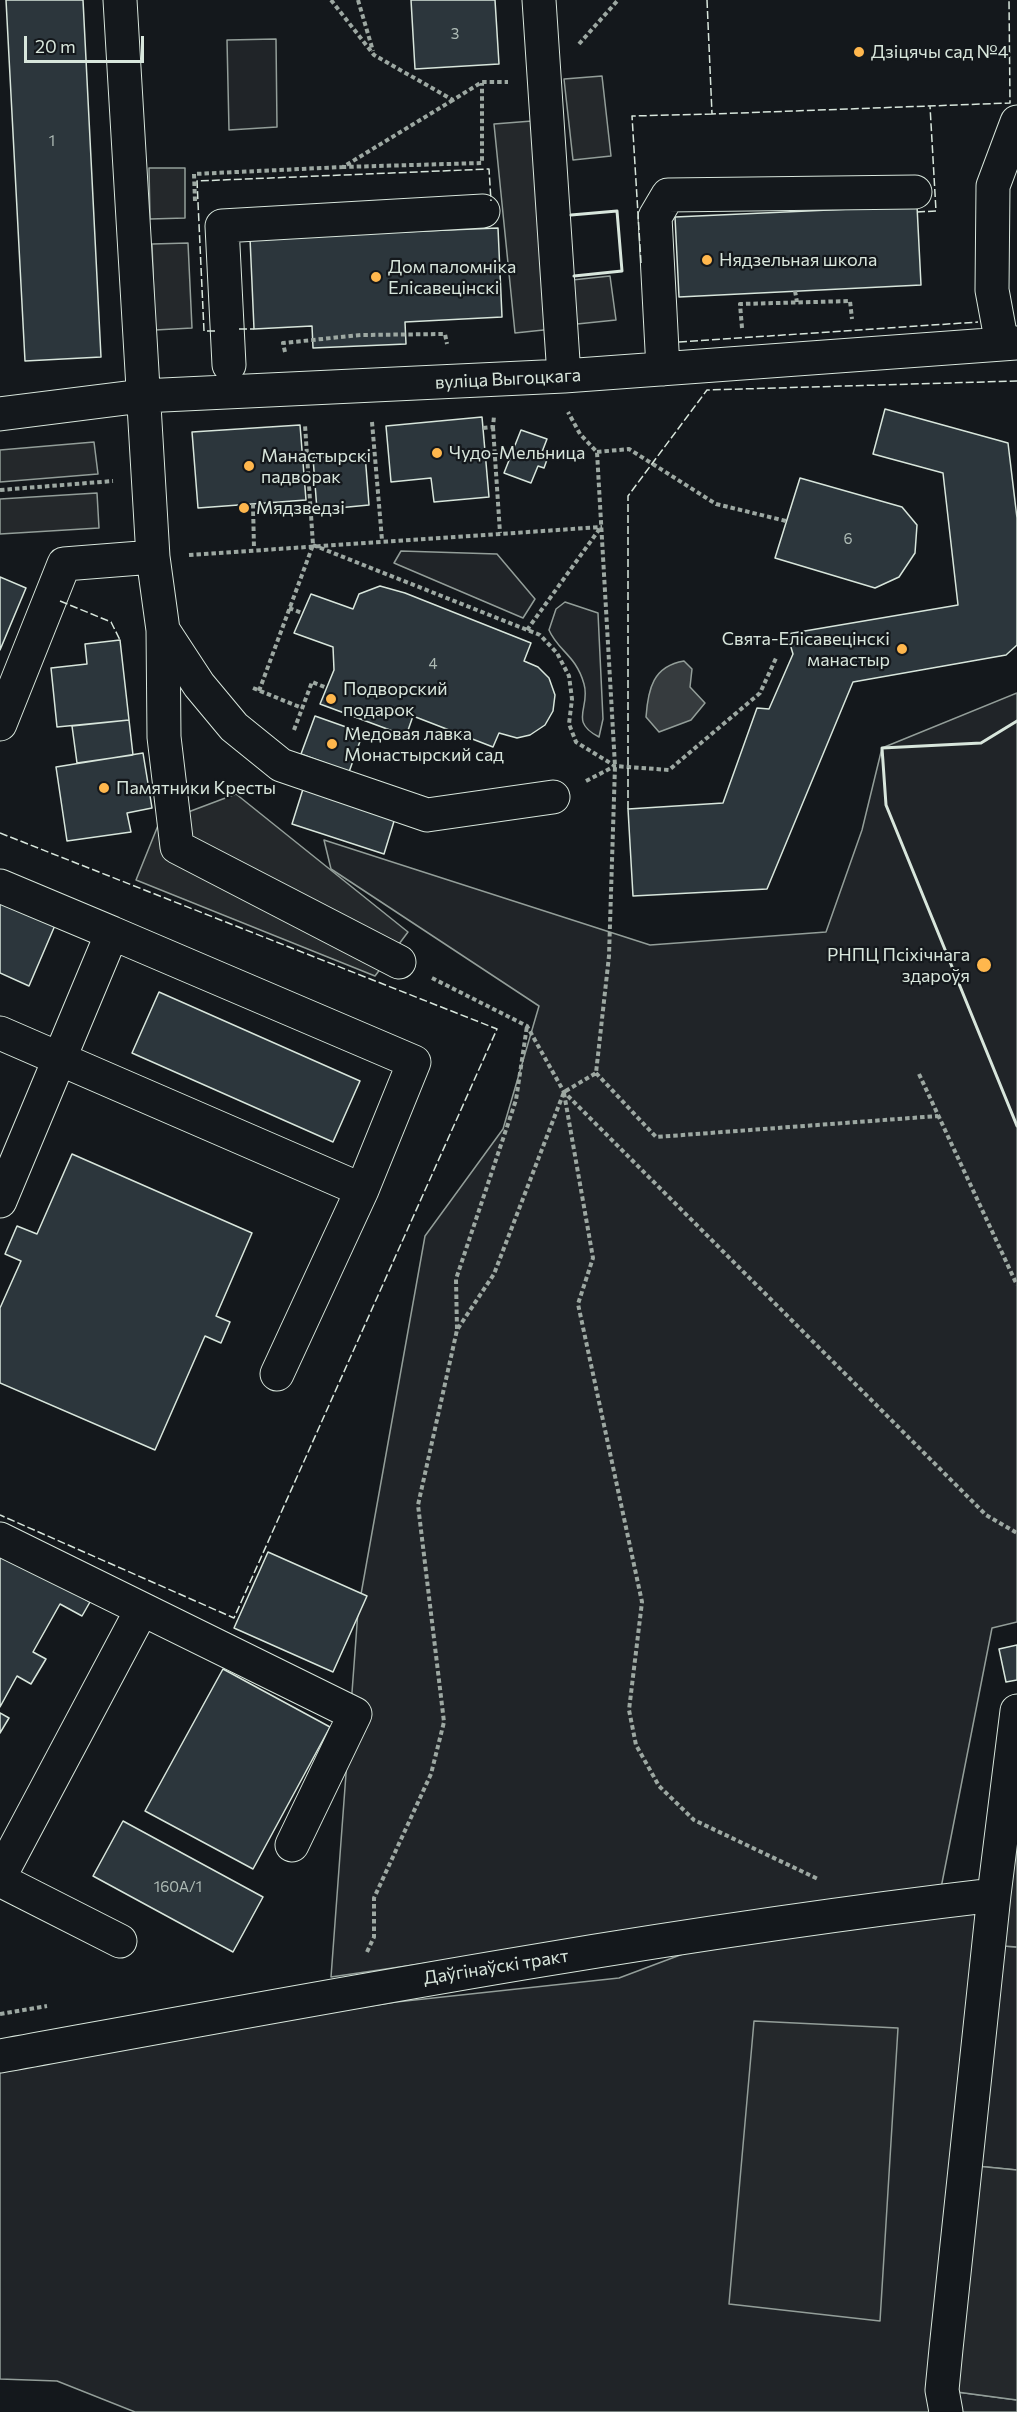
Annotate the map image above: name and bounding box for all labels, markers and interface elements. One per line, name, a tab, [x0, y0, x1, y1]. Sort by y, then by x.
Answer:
scale bar	[27, 24, 147, 62]
house number: 3	[451, 25, 459, 43]
text: 20 m	[35, 35, 76, 57]
place label: Дзіцячы сад №4	[871, 41, 1009, 63]
marker: Дзіцячы сад №4	[852, 45, 866, 59]
house number: 1	[49, 132, 55, 150]
place label: Нядзельная школа	[719, 249, 877, 271]
marker: Нядзельная школа	[700, 253, 714, 267]
place label: Дом паломніка Елісавецінскі	[388, 256, 516, 298]
marker: Дом паломніка Елісавецінскі	[369, 270, 383, 284]
street label: вуліца Выгоцкага	[434, 364, 582, 394]
place label: Чудо-Мельница	[449, 442, 585, 464]
place label: Манастырскі падворак	[261, 445, 371, 488]
marker: Чудо-Мельница	[430, 446, 444, 460]
marker: Манастырскі падворак	[242, 459, 256, 473]
place label: Мядзведзі	[256, 497, 345, 519]
marker: Мядзведзі	[237, 501, 251, 515]
house number: 6	[843, 530, 853, 548]
place label: Свята-Елісавецінскі манастыр	[722, 628, 890, 670]
marker: Свята-Елісавецінскі манастыр	[895, 642, 909, 656]
house number: 4	[429, 655, 437, 673]
place label: Подворский подарок	[343, 678, 448, 720]
marker: Подворский подарок	[324, 692, 338, 706]
place label: Медовая лавка Монастырский сад	[344, 723, 504, 766]
marker: Медовая лавка Монастырский сад	[325, 737, 339, 751]
place label: Памятники Кресты	[116, 777, 276, 799]
marker: Памятники Кресты	[97, 781, 111, 795]
place label: РНПЦ Псіхічнага здароўя	[827, 944, 970, 986]
marker: РНПЦ Псіхічнага здароўя	[975, 956, 993, 974]
house number: 160А/1	[154, 1878, 202, 1896]
street label: Даўгінаўскі тракт	[422, 1945, 570, 1989]

